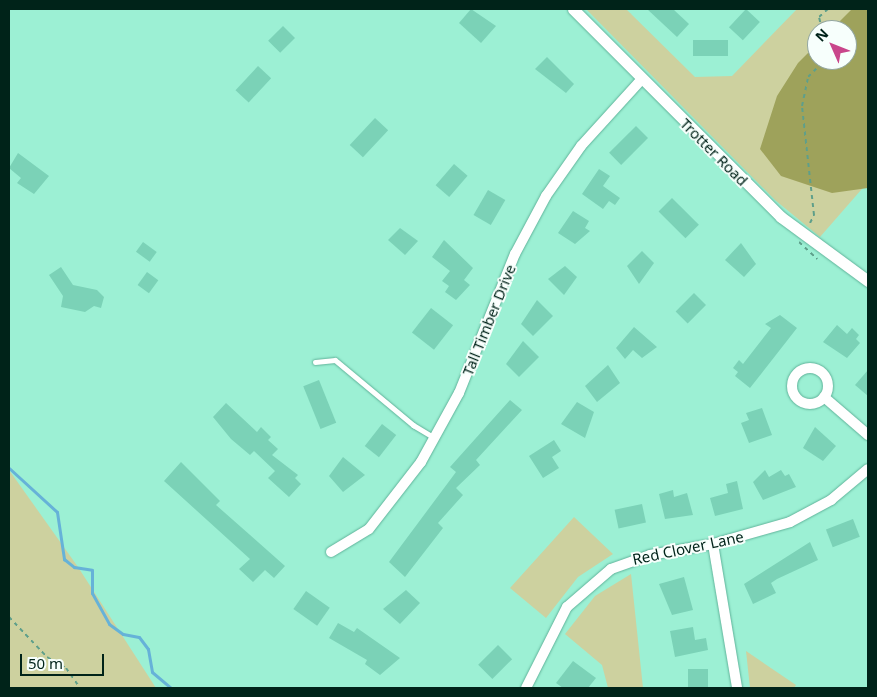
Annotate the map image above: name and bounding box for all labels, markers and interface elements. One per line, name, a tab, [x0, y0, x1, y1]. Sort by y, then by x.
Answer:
north arrow	[807, 20, 857, 70]
text: N	[811, 24, 832, 46]
street label: Trotter Road	[677, 115, 751, 189]
street label: Tall Timber Drive	[458, 262, 520, 378]
street label: Red Clover Lane	[631, 527, 745, 569]
scale bar	[22, 644, 106, 676]
text: 50 m	[28, 653, 63, 673]

